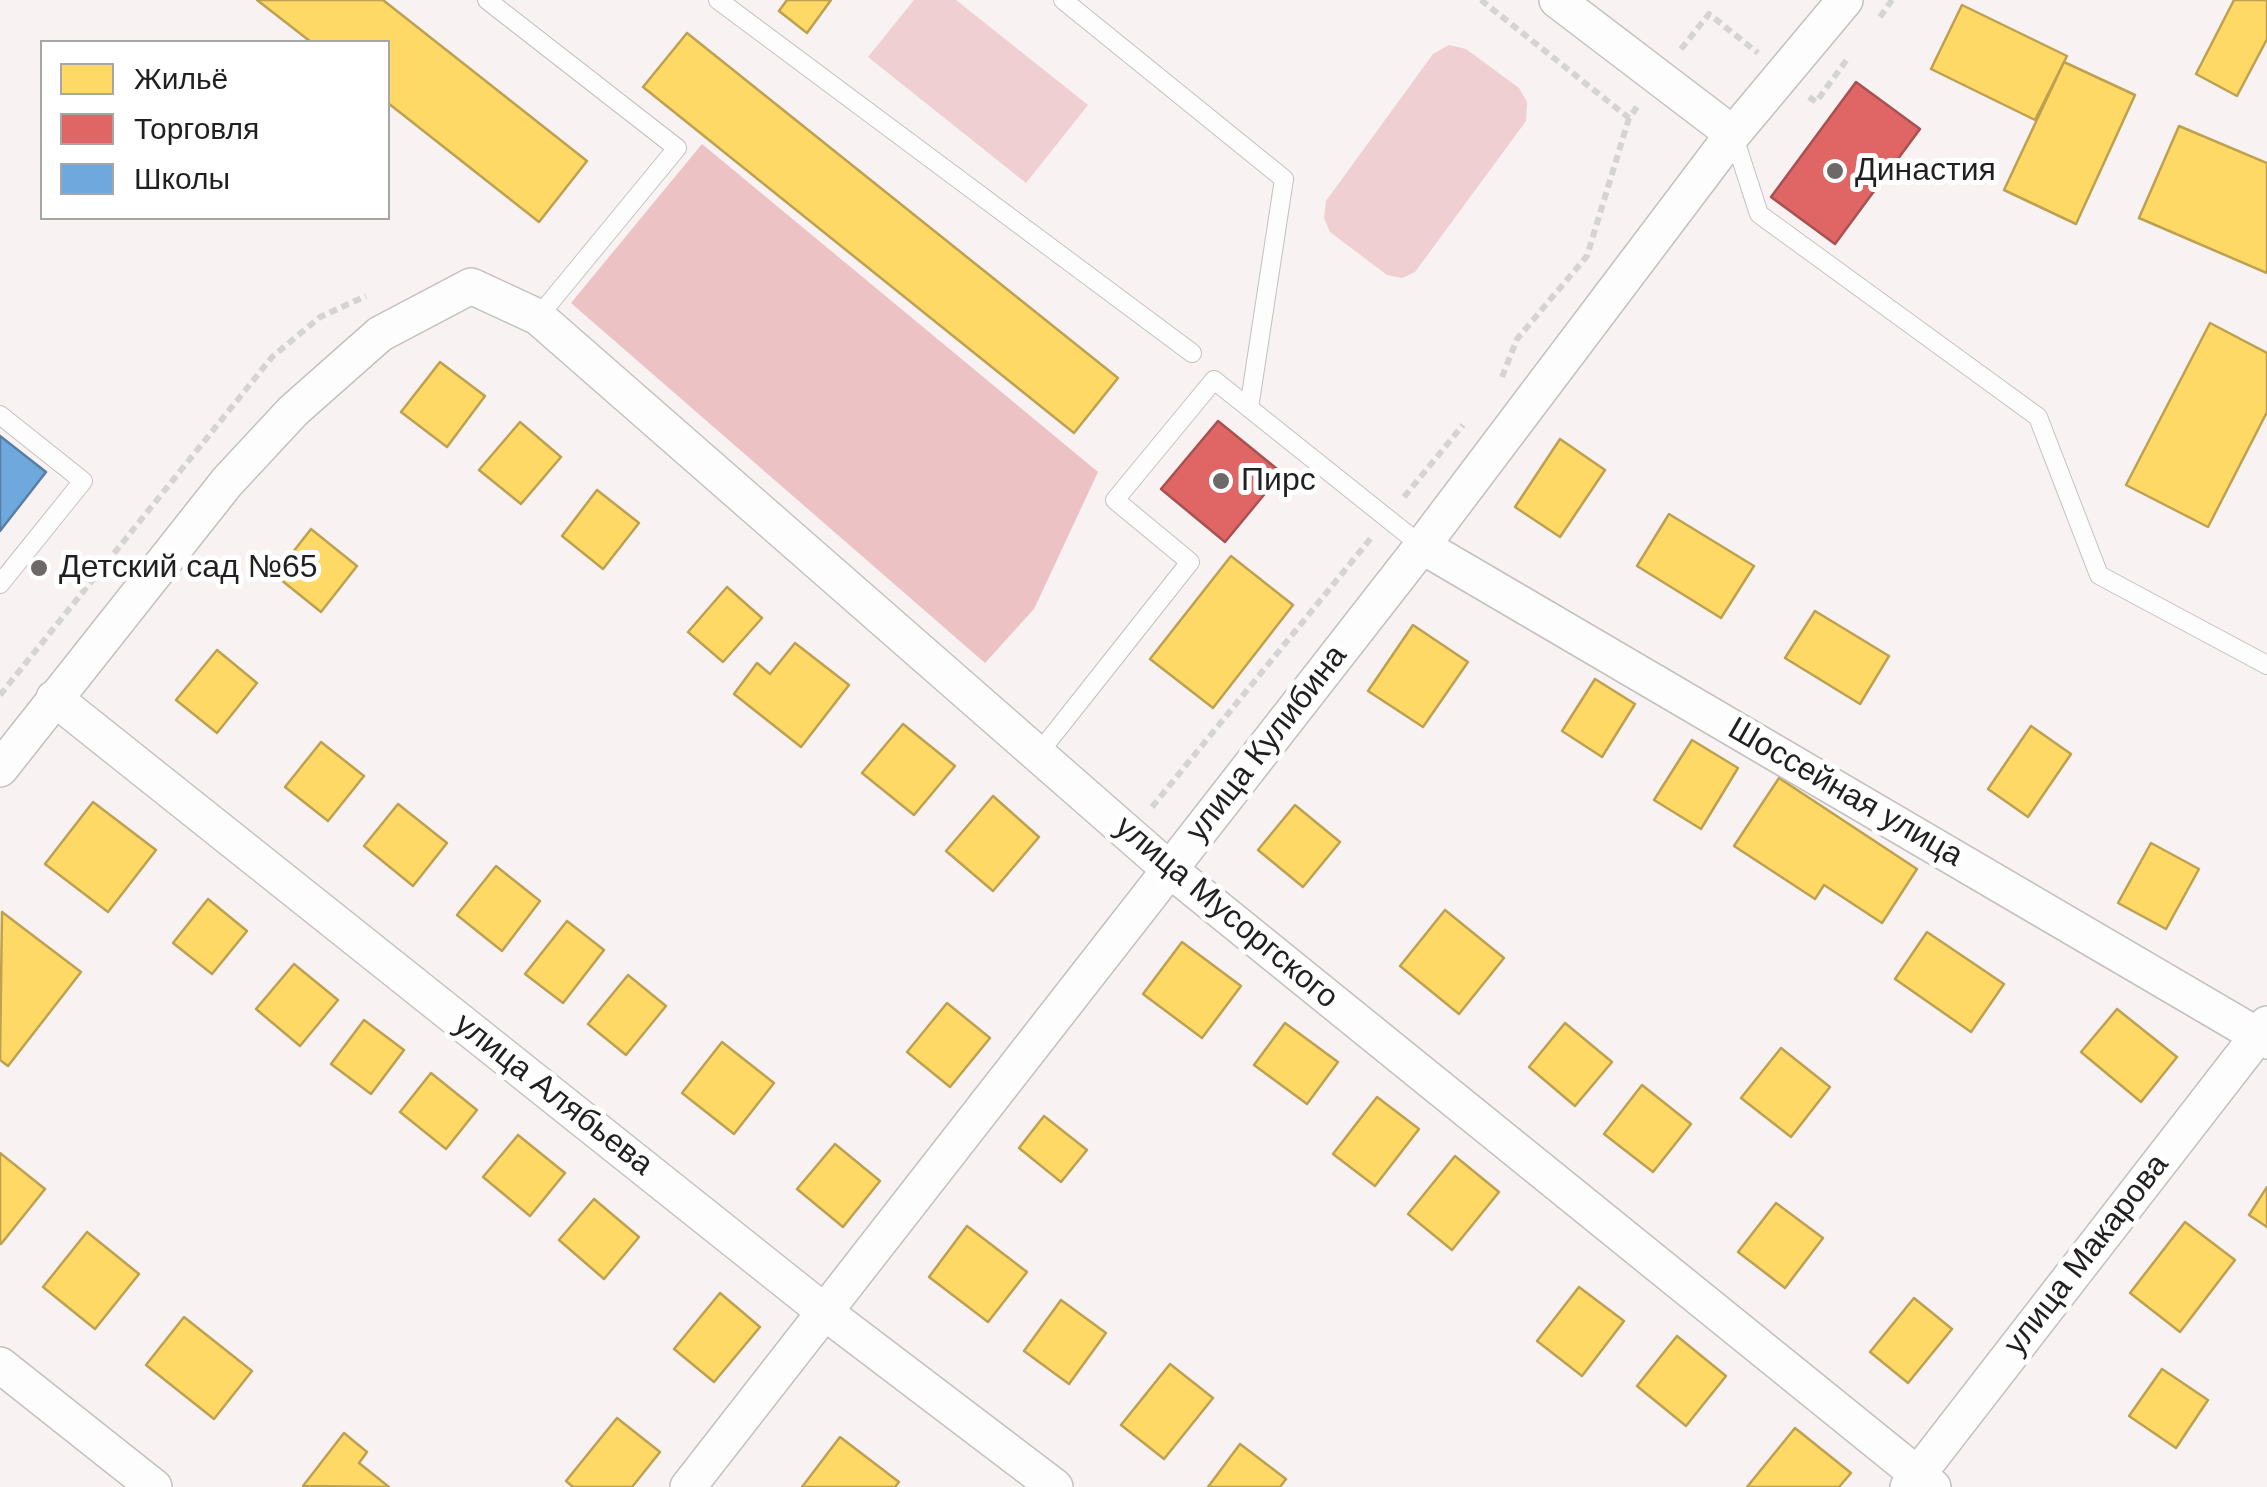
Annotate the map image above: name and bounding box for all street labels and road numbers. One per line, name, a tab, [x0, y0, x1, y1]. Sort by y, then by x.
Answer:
street label: улица Кулибина	[1178, 638, 1356, 850]
street label: Шоссейная улица	[1721, 710, 1969, 876]
street label: улица Мусоргского	[1107, 809, 1345, 1017]
street label: улица Алябьева	[446, 1006, 660, 1184]
street label: улица Макарова	[1997, 1147, 2177, 1363]

